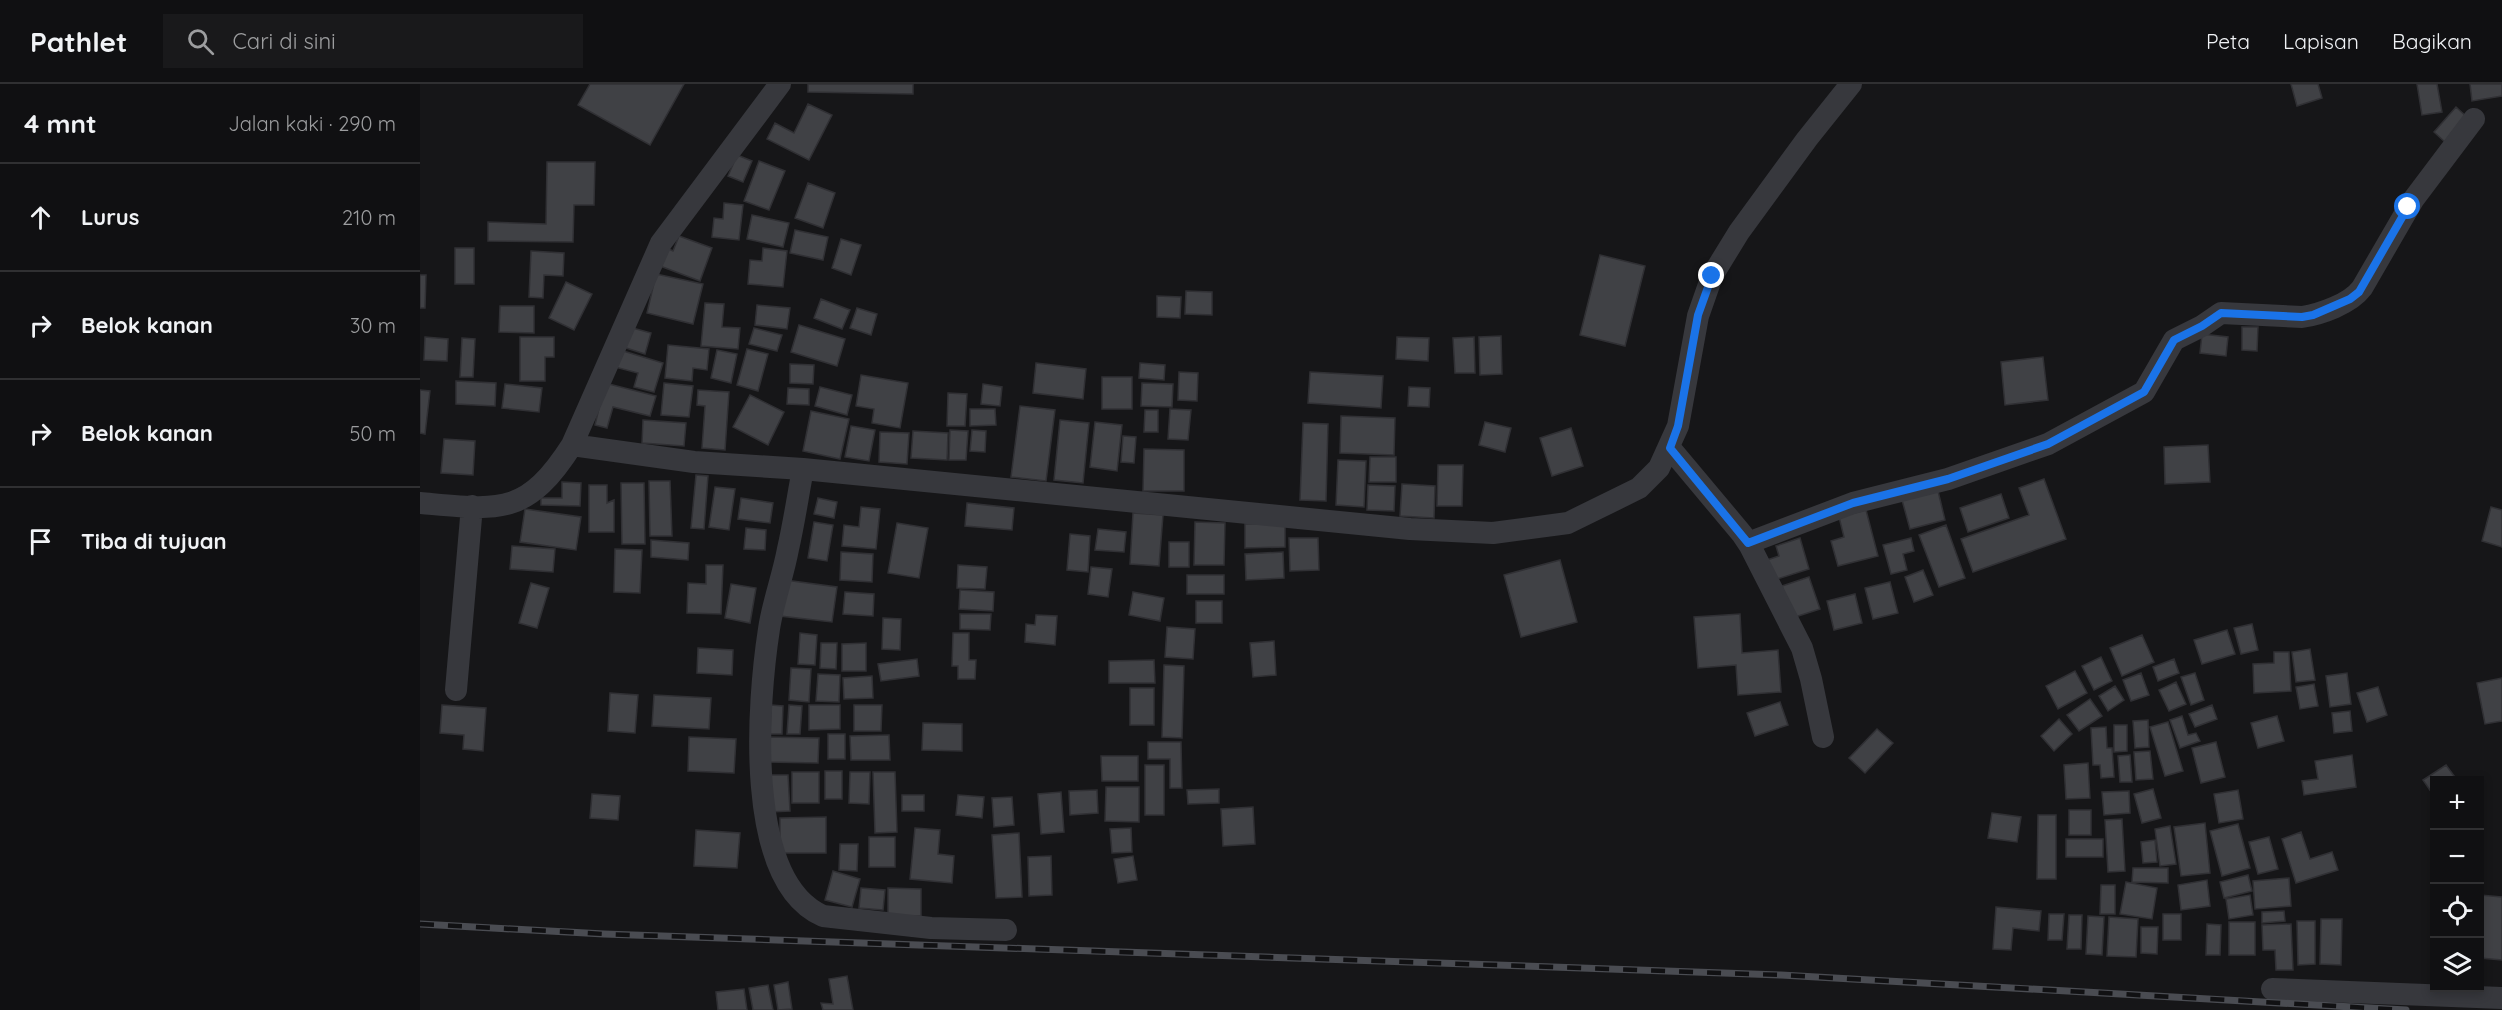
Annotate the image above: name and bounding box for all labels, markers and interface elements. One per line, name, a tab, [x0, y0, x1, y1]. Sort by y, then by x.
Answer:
search box	[163, 14, 583, 68]
text: Pathlet	[30, 24, 127, 59]
icon: search	[184, 25, 217, 58]
text: Cari di sini	[232, 27, 336, 55]
text: Peta	[2206, 28, 2250, 54]
text: Lapisan	[2283, 28, 2359, 54]
text: Bagikan	[2392, 28, 2472, 54]
text: 4 mnt	[24, 107, 97, 140]
text: Jalan kaki · 290 m	[228, 111, 396, 136]
route start	[2394, 193, 2420, 219]
icon: ahead	[24, 201, 57, 234]
text: Lurus	[81, 203, 139, 231]
text: 210 m	[342, 205, 396, 230]
route end	[1698, 262, 1724, 288]
icon: right	[24, 309, 57, 342]
text: Belok kanan	[81, 311, 213, 339]
text: 30 m	[350, 313, 396, 338]
icon: right	[24, 417, 57, 450]
text: Belok kanan	[81, 419, 213, 447]
text: 50 m	[350, 421, 396, 446]
icon: arrive	[24, 525, 57, 558]
text: Tiba di tujuan	[81, 527, 227, 555]
map controls	[2430, 776, 2484, 992]
button: +	[2430, 776, 2484, 830]
button: −	[2430, 830, 2484, 884]
button: locate	[2430, 884, 2484, 938]
button: layers	[2430, 938, 2484, 992]

